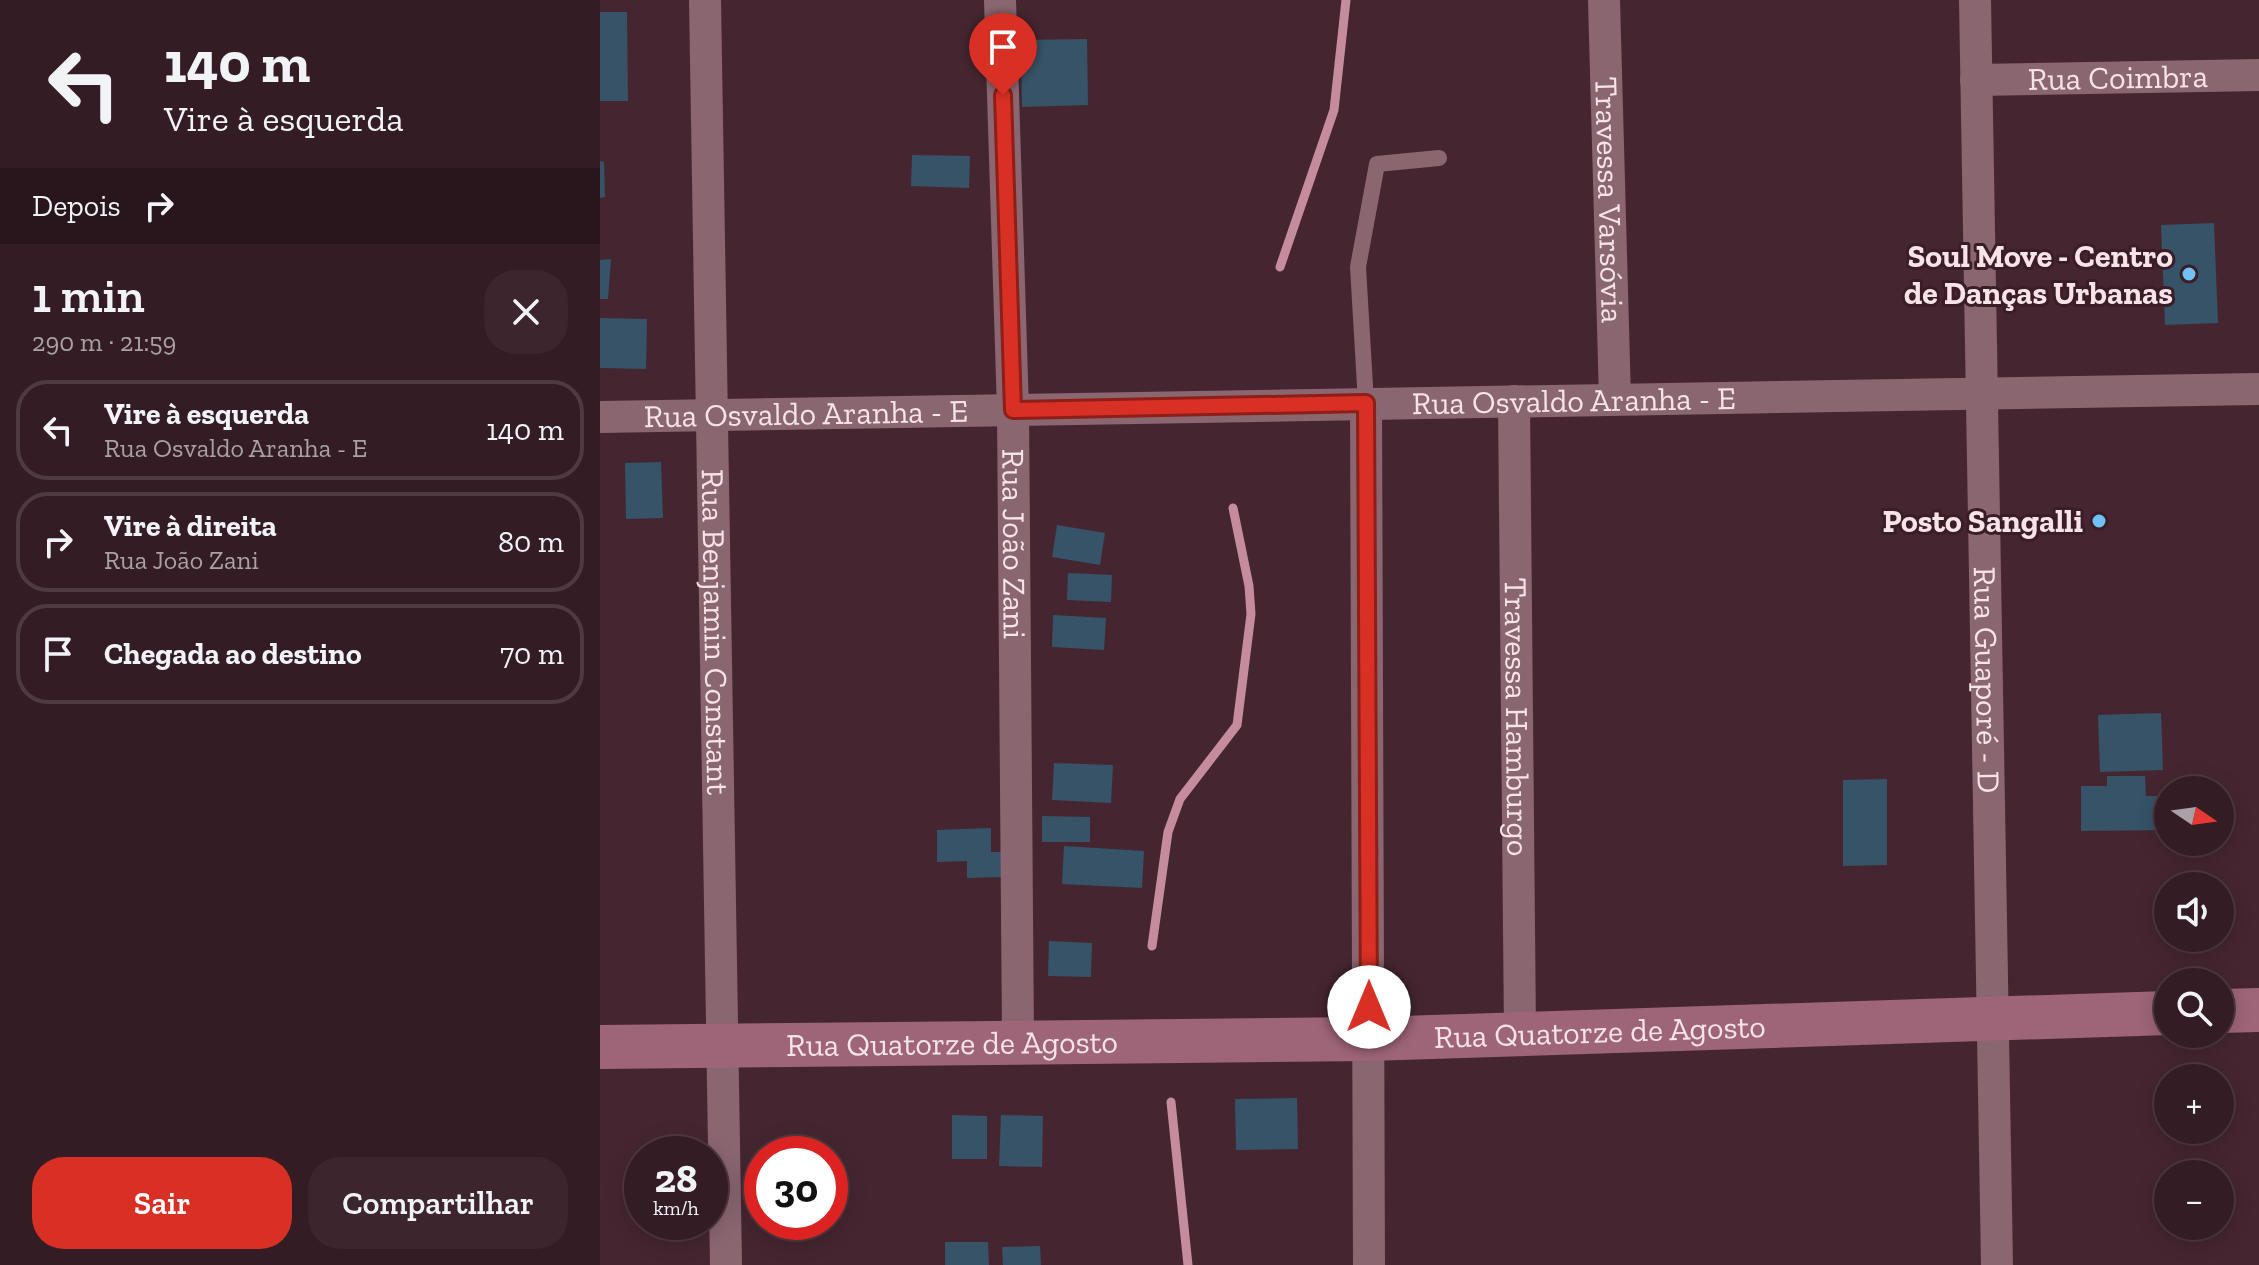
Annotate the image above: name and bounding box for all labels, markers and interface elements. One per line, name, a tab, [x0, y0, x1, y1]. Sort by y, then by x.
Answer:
pin	[969, 13, 1037, 95]
icon: arrive	[981, 25, 1025, 69]
text: 140 m	[164, 29, 310, 96]
icon: left	[32, 32, 136, 136]
street label: Rua Coimbra	[2028, 57, 2208, 98]
street label: Travessa Varsóvia	[1587, 76, 1632, 324]
text: Vire à esquerda	[164, 97, 404, 140]
icon: right	[137, 184, 181, 228]
text: Depois	[32, 188, 121, 224]
place label: Soul Move - Centro de Danças Urbanas	[1904, 237, 2173, 312]
marker: Soul Move - Centro de Danças Urbanas	[2180, 265, 2198, 283]
text: 1 min	[32, 267, 145, 324]
button: close	[484, 270, 568, 354]
text: 290 m · 21:59	[32, 326, 176, 358]
street label: Rua Osvaldo Aranha - E	[1411, 379, 1736, 422]
street label: Rua Osvaldo Aranha - E	[644, 392, 968, 435]
text: Vire à esquerda	[104, 396, 309, 432]
icon: left	[36, 408, 80, 452]
text: 140 m	[486, 412, 564, 448]
text: Rua Osvaldo Aranha - E	[104, 432, 367, 464]
street label: Rua João Zani	[994, 448, 1034, 639]
street label: Rua Benjamin Constant	[694, 469, 737, 795]
place label: Posto Sangalli	[1882, 502, 2083, 540]
text: Vire à direita	[104, 508, 277, 544]
marker: Posto Sangalli	[2090, 512, 2108, 530]
icon: right	[36, 520, 80, 564]
text: 80 m	[498, 524, 564, 560]
text: Rua João Zani	[104, 544, 259, 576]
street label: Rua Guaporé - D	[1966, 566, 2008, 794]
street label: Travessa Hamburgo	[1497, 577, 1537, 856]
icon: arrive	[36, 632, 80, 676]
text: Chegada ao destino	[104, 636, 362, 672]
text: 70 m	[500, 636, 564, 672]
north arrow	[2154, 776, 2234, 856]
map controls	[2154, 776, 2234, 1240]
button: sound	[2154, 872, 2234, 952]
position arrow	[1327, 965, 1411, 1049]
button: search	[2154, 968, 2234, 1048]
street label: Rua Quatorze de Agosto	[1433, 1007, 1766, 1056]
street label: Rua Quatorze de Agosto	[786, 1023, 1118, 1064]
button: +	[2154, 1064, 2234, 1144]
speed limit sign: 30	[744, 1136, 848, 1240]
text: 28	[654, 1154, 698, 1202]
button: Sair	[32, 1157, 292, 1249]
button: Compartilhar	[308, 1157, 568, 1249]
button: −	[2154, 1160, 2234, 1240]
text: km/h	[653, 1196, 699, 1220]

